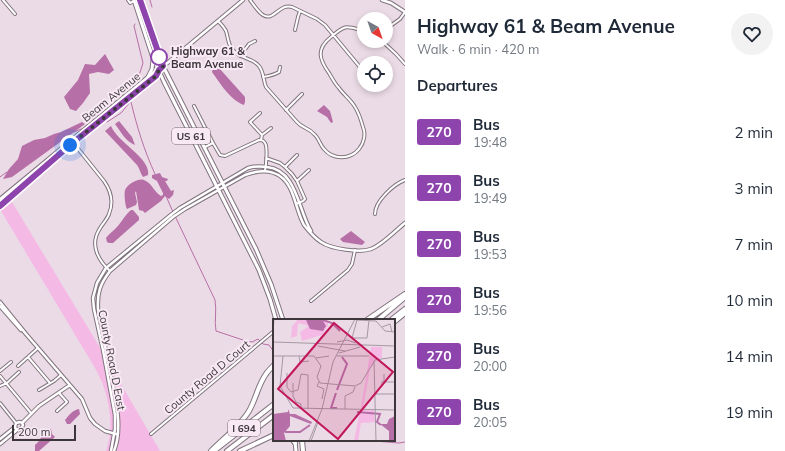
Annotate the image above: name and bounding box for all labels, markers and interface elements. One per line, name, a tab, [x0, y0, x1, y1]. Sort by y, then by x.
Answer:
north arrow	[357, 12, 393, 48]
map controls	[357, 12, 393, 92]
button: heart	[731, 13, 773, 55]
text: Highway 61 & Beam Avenue	[417, 14, 675, 38]
text: Walk · 6 min · 420 m	[417, 41, 539, 57]
place label: Highway 61 & Beam Avenue	[171, 44, 245, 71]
marker: Highway 61 & Beam Avenue	[150, 48, 168, 66]
button: locate	[357, 56, 393, 92]
street label: Beam Avenue	[79, 69, 143, 125]
text: Departures	[417, 76, 498, 95]
text: Bus	[473, 115, 500, 134]
text: 270	[426, 123, 452, 141]
text: 2 min	[735, 123, 773, 142]
road number: US 61	[172, 128, 210, 144]
text: 19:48	[473, 134, 507, 150]
your location	[60, 135, 80, 155]
text: Bus	[473, 171, 500, 190]
text: 270	[426, 179, 452, 197]
text: 3 min	[735, 179, 773, 198]
text: 19:49	[473, 190, 507, 206]
text: Bus	[473, 227, 500, 246]
text: 270	[426, 235, 452, 253]
text: 7 min	[735, 235, 773, 254]
text: 19:53	[473, 246, 507, 262]
text: Bus	[473, 283, 500, 302]
text: 270	[426, 291, 452, 309]
text: 10 min	[726, 291, 773, 310]
text: 19:56	[473, 302, 507, 318]
street label: County Road D East	[95, 309, 129, 412]
inset map	[273, 319, 395, 441]
street label: County Road D Court	[161, 337, 253, 417]
text: Bus	[473, 339, 500, 358]
text: 270	[426, 347, 452, 365]
text: 14 min	[726, 347, 773, 366]
text: 20:00	[473, 358, 507, 374]
text: Bus	[473, 395, 500, 414]
text: 270	[426, 403, 452, 421]
text: 19 min	[726, 403, 773, 422]
text: 20:05	[473, 414, 507, 430]
road number: I 694	[228, 420, 260, 436]
scale bar	[12, 423, 76, 442]
text: 200 m	[18, 425, 50, 439]

